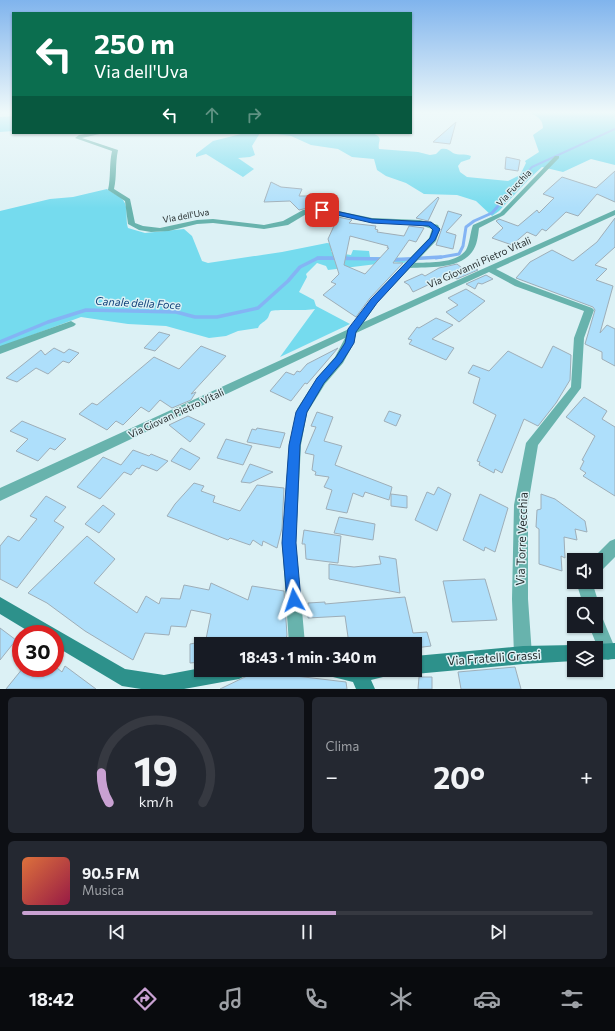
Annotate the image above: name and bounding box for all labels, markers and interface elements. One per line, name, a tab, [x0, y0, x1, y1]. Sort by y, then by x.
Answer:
text: 250 m	[94, 26, 175, 60]
icon: left	[28, 28, 80, 80]
text: Via dell'Uva	[94, 60, 188, 82]
icon: left	[159, 104, 181, 126]
icon: ahead	[201, 104, 223, 126]
icon: right	[243, 104, 265, 126]
street label: Via Fucchia	[494, 167, 534, 208]
pin	[305, 193, 339, 227]
icon: arrive	[311, 199, 333, 221]
street label: Via dell'Uva	[162, 206, 210, 225]
street label: Via Giovanni Pietro Vitali	[425, 234, 533, 290]
water label: Canale della Foce	[95, 294, 181, 311]
street label: Via Giovan Pietro Vitali	[126, 386, 226, 440]
street label: Via Torre Vecchia	[512, 492, 530, 586]
map controls	[567, 553, 603, 677]
button: sound	[567, 553, 603, 589]
position arrow	[273, 579, 315, 621]
button: search	[567, 597, 603, 633]
speed limit sign: 30	[12, 625, 64, 677]
button: layers	[567, 641, 603, 677]
street label: Via Fratelli Grassi	[447, 647, 541, 667]
text: 18:43 · 1 min · 340 m	[240, 648, 376, 666]
text: Clima	[326, 738, 359, 754]
text: 19	[134, 744, 178, 795]
text: 20°	[433, 758, 485, 795]
text: −	[326, 763, 338, 790]
text: +	[580, 763, 593, 790]
text: km/h	[138, 792, 173, 810]
text: 90.5 FM	[82, 864, 140, 882]
text: Musica	[82, 882, 124, 898]
icon: previous	[106, 921, 128, 943]
icon: pause	[296, 921, 318, 943]
icon: next	[487, 921, 509, 943]
icon: directions	[131, 985, 159, 1013]
icon: music	[217, 985, 245, 1013]
icon: phone	[302, 985, 330, 1013]
icon: climate	[387, 985, 415, 1013]
icon: car	[473, 985, 501, 1013]
icon: filters	[558, 985, 586, 1013]
text: 18:42	[29, 988, 74, 1010]

